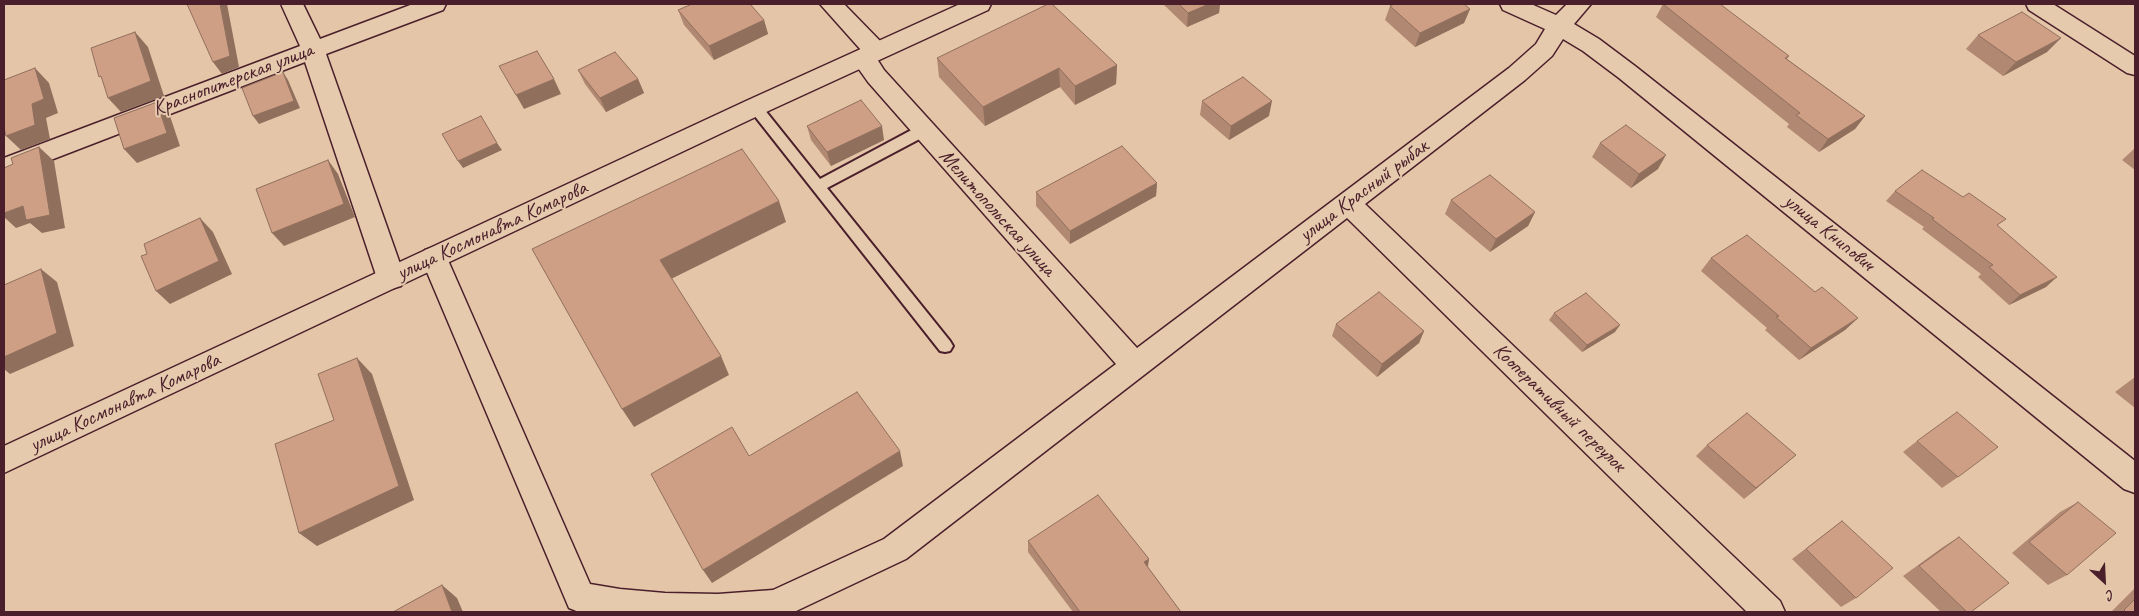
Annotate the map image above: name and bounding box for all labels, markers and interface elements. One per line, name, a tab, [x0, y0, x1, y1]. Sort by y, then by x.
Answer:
street label: Краснопитерская улица	[149, 38, 317, 122]
street label: улица Красный рыбак	[1294, 134, 1434, 248]
street label: Мелитопольская улица	[933, 144, 1061, 282]
street label: улица Космонавта Комарова	[393, 176, 591, 286]
street label: улица Книпович	[1779, 189, 1879, 277]
street label: Кооперативный переулок	[1487, 338, 1631, 478]
street label: улица Космонавта Комарова	[26, 348, 224, 458]
north arrow	[2079, 556, 2129, 606]
text: С	[2104, 586, 2117, 604]

